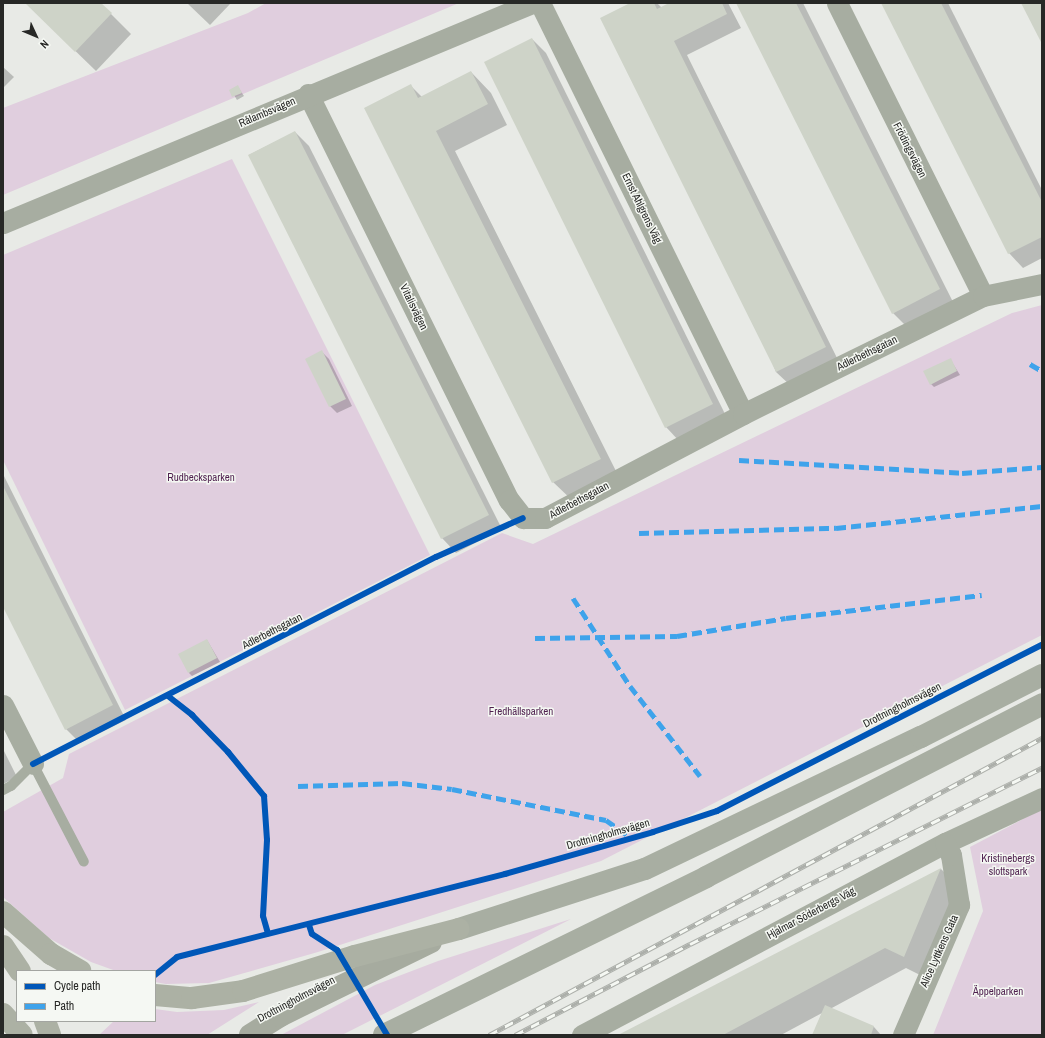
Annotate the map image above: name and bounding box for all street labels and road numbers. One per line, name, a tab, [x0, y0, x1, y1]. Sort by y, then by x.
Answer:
street label: Rålambsvägen	[237, 94, 297, 130]
street label: Frödingsvägen	[890, 120, 930, 180]
street label: Ernst Ahlgrens Väg	[619, 170, 665, 246]
street label: Vitalisvägen	[397, 282, 431, 332]
street label: Adlerbethsgatan	[835, 333, 899, 373]
street label: Adlerbethsgatan	[547, 479, 611, 521]
street label: Adlerbethsgatan	[240, 610, 304, 652]
street label: Drottningholmsvägen	[861, 680, 943, 730]
street label: Drottningholmsvägen	[565, 816, 651, 852]
street label: Hjalmar Söderbergs Väg	[765, 884, 857, 942]
street label: Alice Lyttkens Gata	[917, 913, 961, 989]
street label: Drottningholmsvägen	[255, 973, 337, 1025]

